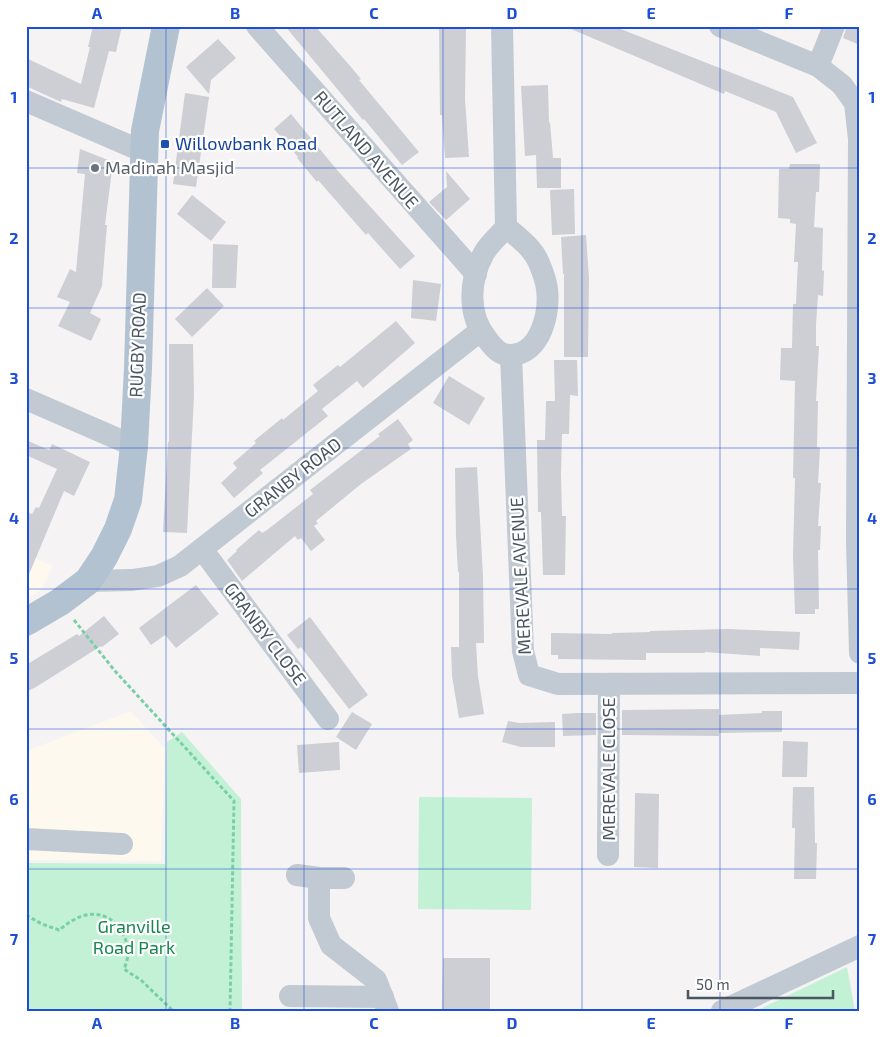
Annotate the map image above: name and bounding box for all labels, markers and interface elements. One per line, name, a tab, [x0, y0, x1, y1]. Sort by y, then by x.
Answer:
text: A	[92, 3, 103, 22]
text: B	[230, 3, 240, 22]
text: C	[369, 3, 379, 22]
text: D	[507, 3, 518, 22]
text: E	[646, 3, 656, 22]
text: F	[785, 3, 794, 22]
street label: RUTLAND AVENUE	[310, 86, 424, 213]
text: 1	[11, 87, 17, 106]
text: 1	[869, 87, 875, 106]
place label: Willowbank Road	[175, 132, 317, 154]
marker: Willowbank Road	[159, 138, 171, 150]
place label: Madinah Masjid	[105, 156, 234, 178]
marker: Madinah Masjid	[89, 162, 101, 174]
text: 2	[9, 228, 19, 247]
text: 2	[867, 228, 877, 247]
street label: RUGBY ROAD	[124, 292, 150, 398]
text: 3	[9, 368, 19, 387]
text: 3	[867, 368, 877, 387]
street label: GRANBY ROAD	[239, 432, 345, 522]
street label: MEREVALE AVENUE	[505, 497, 535, 655]
text: 4	[9, 508, 19, 527]
text: 4	[867, 508, 877, 527]
street label: GRANBY CLOSE	[220, 578, 311, 689]
text: 5	[10, 648, 19, 667]
text: 5	[868, 648, 877, 667]
street label: MEREVALE CLOSE	[597, 697, 619, 841]
text: 6	[9, 789, 19, 808]
text: 6	[867, 789, 877, 808]
park label: Granville Road Park	[93, 915, 175, 958]
text: 7	[10, 929, 19, 948]
text: 7	[868, 929, 877, 948]
scale bar	[688, 967, 834, 999]
text: 50 m	[696, 975, 730, 993]
text: A	[92, 1013, 103, 1032]
text: B	[230, 1013, 240, 1032]
text: C	[369, 1013, 379, 1032]
text: D	[507, 1013, 518, 1032]
text: E	[646, 1013, 656, 1032]
text: F	[785, 1013, 794, 1032]

